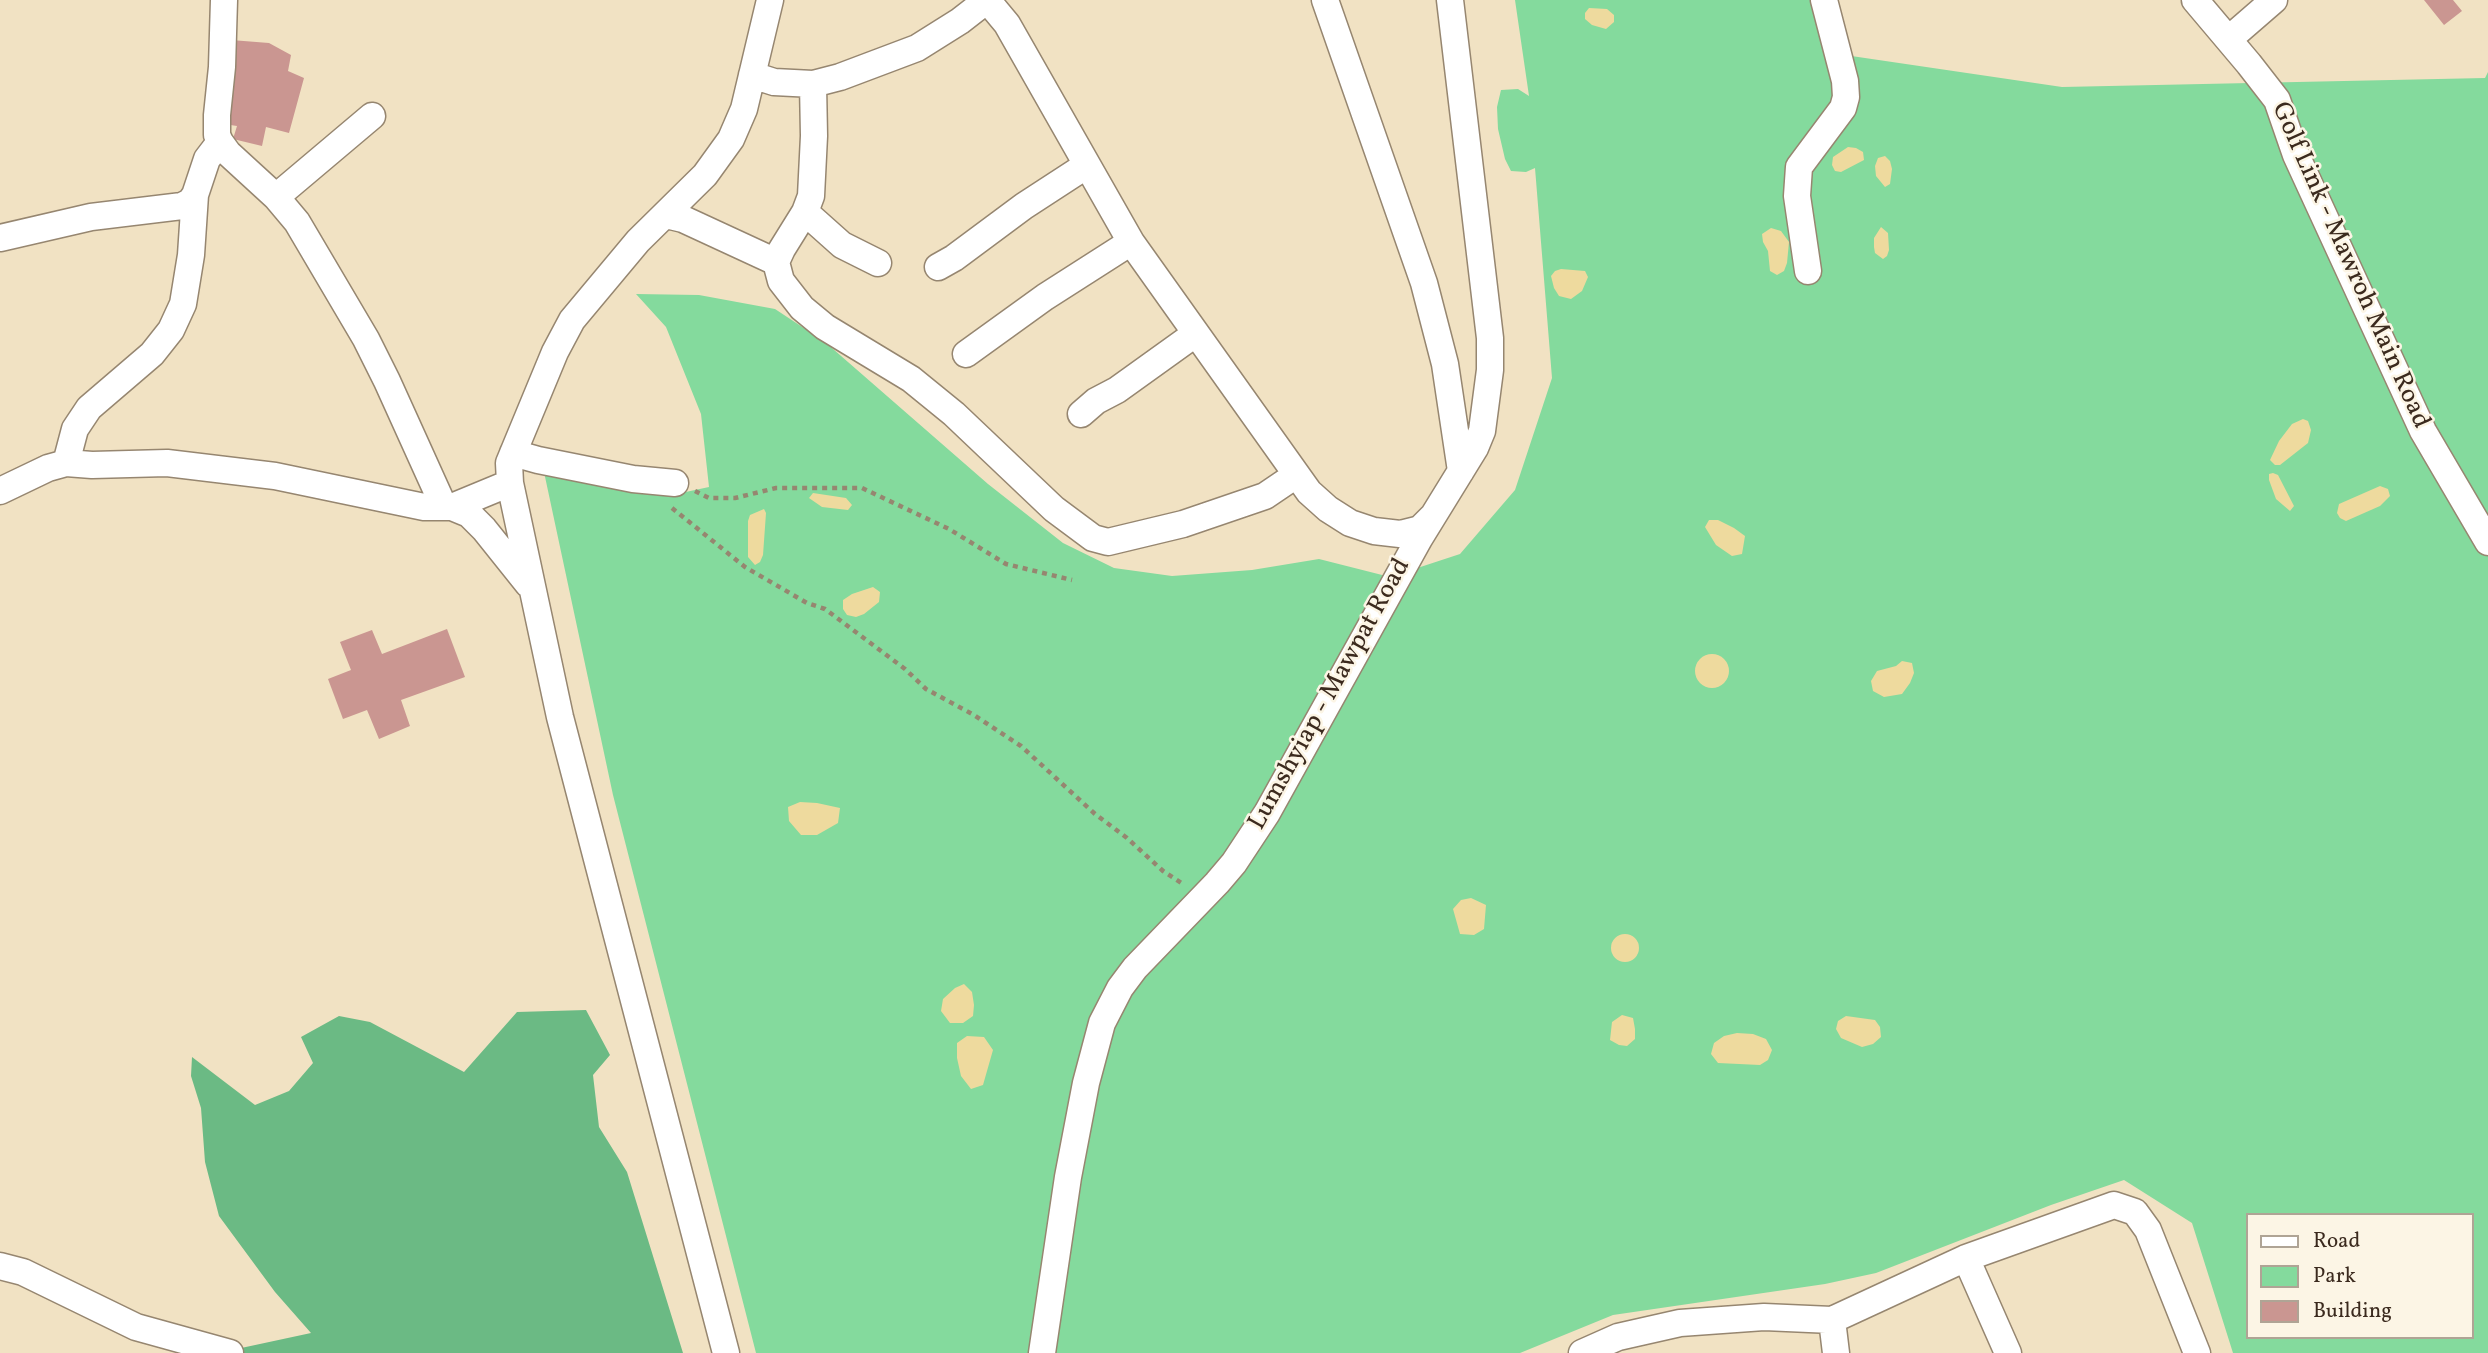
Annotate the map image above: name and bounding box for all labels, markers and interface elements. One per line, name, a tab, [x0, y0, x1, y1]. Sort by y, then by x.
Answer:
street label: Golf Link - Mawroh Main Road	[2263, 98, 2435, 434]
street label: Lumshyiap - Mawpat Road	[1243, 554, 1419, 836]
legend	[2246, 1213, 2474, 1339]
text: Road	[2313, 1227, 2360, 1256]
text: Park	[2313, 1262, 2356, 1291]
text: Building	[2313, 1297, 2392, 1326]

